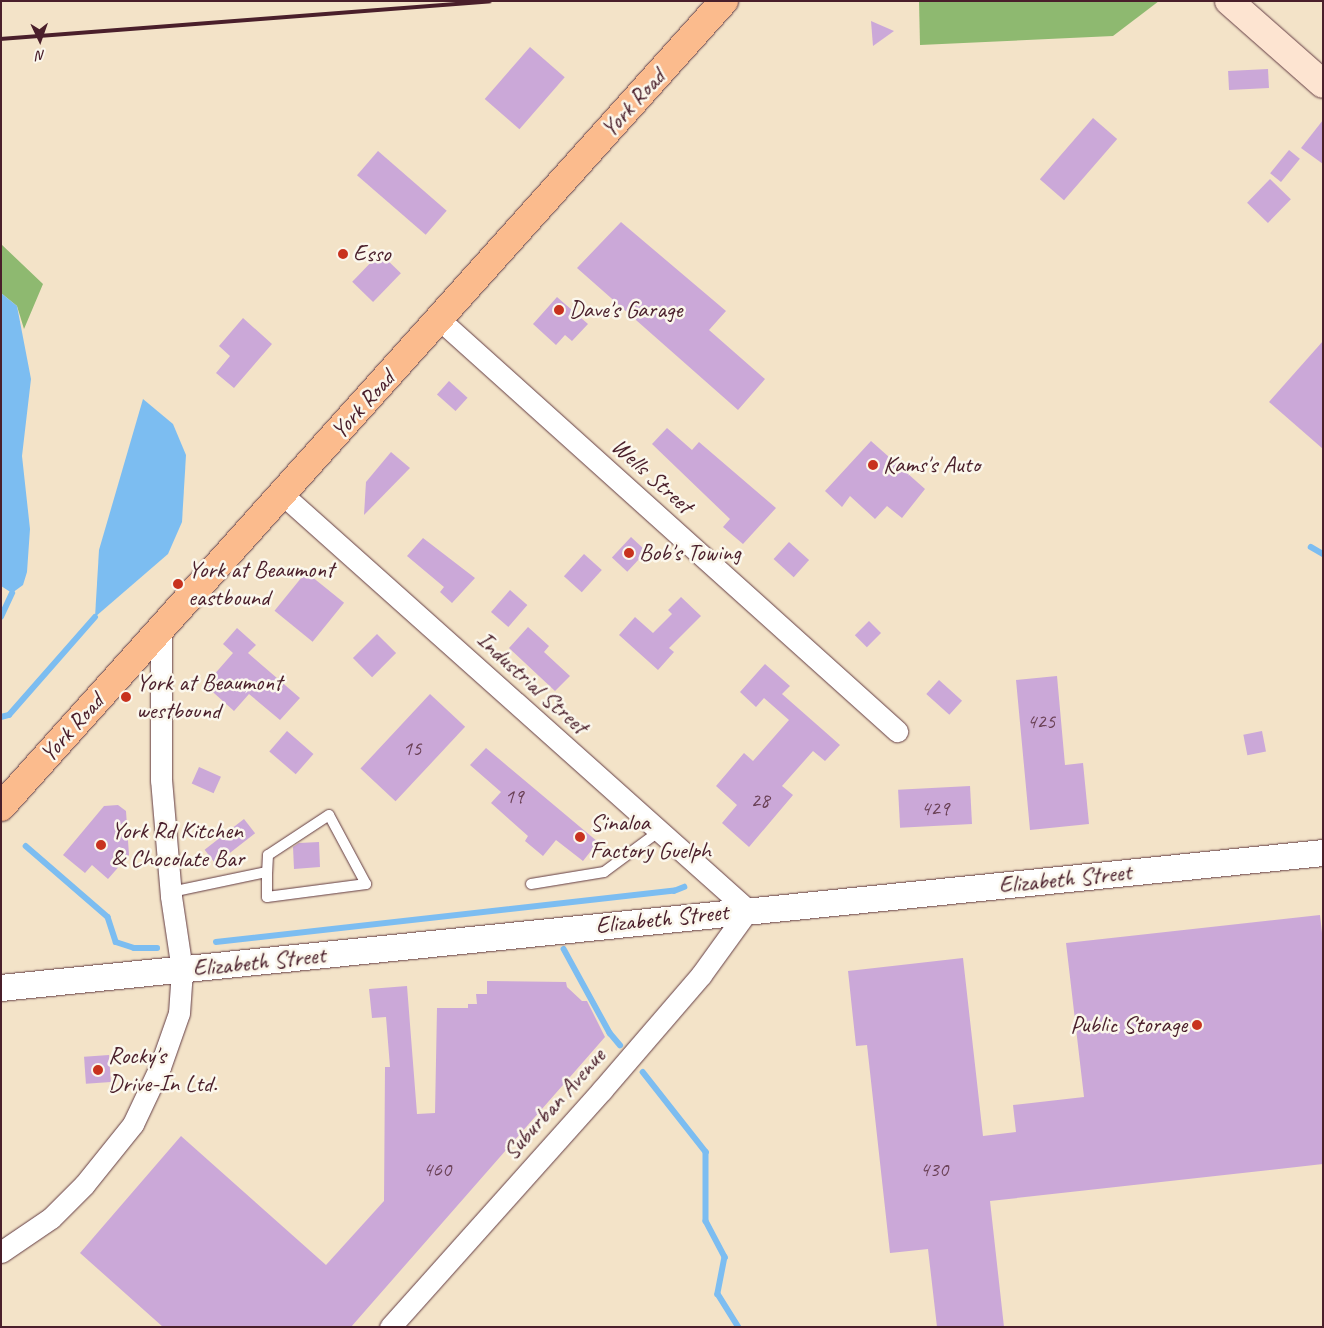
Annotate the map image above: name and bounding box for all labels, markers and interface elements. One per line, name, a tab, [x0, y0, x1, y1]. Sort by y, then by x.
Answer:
north arrow	[15, 15, 65, 65]
text: N	[36, 47, 46, 64]
street label: York Road	[595, 63, 671, 143]
place label: Esso	[353, 240, 391, 268]
marker: Esso	[337, 248, 349, 260]
place label: Dave's Garage	[569, 296, 682, 324]
marker: Dave's Garage	[553, 304, 565, 316]
street label: York Road	[325, 365, 401, 445]
street label: Wells Street	[605, 432, 699, 520]
place label: Kams's Auto	[883, 451, 980, 479]
marker: Kams's Auto	[867, 459, 879, 471]
place label: Bob's Towing	[639, 539, 740, 567]
marker: Bob's Towing	[623, 547, 635, 559]
place label: York at Beaumont eastbound	[188, 556, 334, 612]
marker: York at Beaumont eastbound	[172, 578, 184, 590]
street label: Industrial Street	[470, 626, 594, 740]
place label: York at Beaumont westbound	[136, 669, 282, 725]
street label: York Road	[34, 688, 110, 768]
marker: York at Beaumont westbound	[120, 691, 132, 703]
house number: 425	[1027, 708, 1055, 734]
house number: 15	[403, 735, 421, 761]
house number: 19	[505, 783, 523, 809]
house number: 28	[751, 787, 769, 813]
house number: 429	[921, 795, 949, 821]
place label: Sinaloa Factory Guelph	[590, 809, 711, 865]
place label: York Rd Kitchen & Chocolate Bar	[111, 817, 245, 873]
marker: Sinaloa Factory Guelph	[574, 831, 586, 843]
marker: York Rd Kitchen & Chocolate Bar	[95, 839, 107, 851]
street label: Elizabeth Street	[997, 858, 1133, 900]
street label: Elizabeth Street	[594, 898, 730, 940]
street label: Elizabeth Street	[191, 941, 327, 983]
place label: Public Storage	[1071, 1011, 1187, 1039]
marker: Public Storage	[1191, 1019, 1203, 1031]
place label: Rocky's Drive-In Ltd.	[108, 1042, 217, 1098]
street label: Suburban Avenue	[497, 1042, 611, 1166]
marker: Rocky's Drive-In Ltd.	[92, 1064, 104, 1076]
house number: 460	[423, 1156, 451, 1182]
house number: 430	[920, 1156, 948, 1182]

